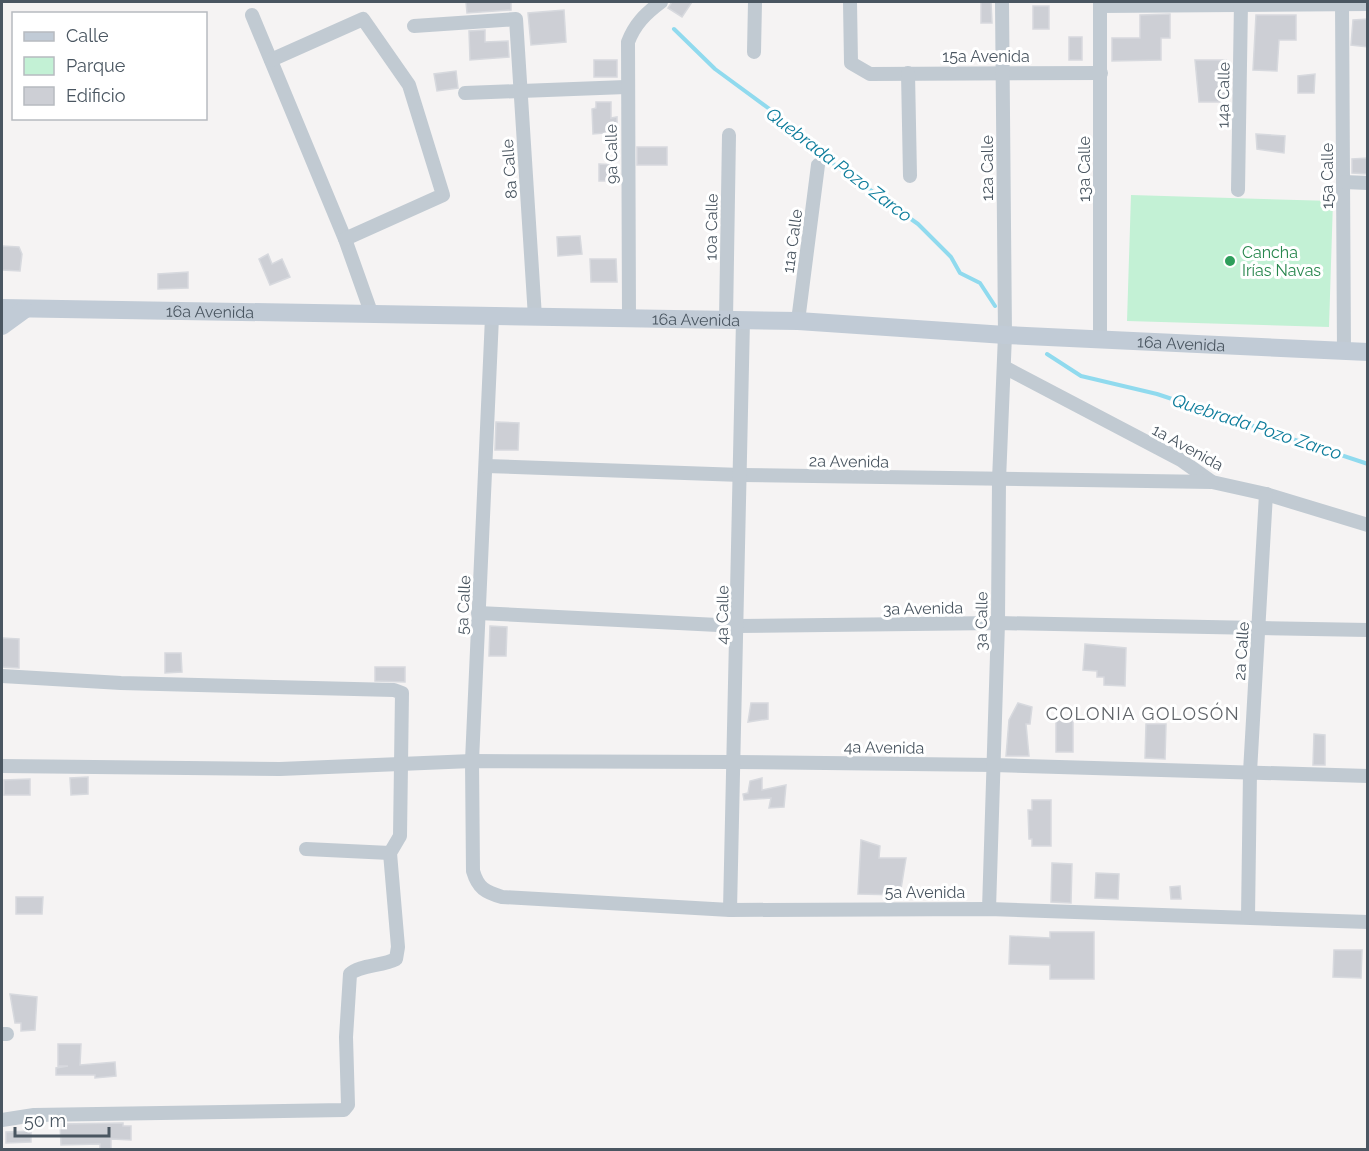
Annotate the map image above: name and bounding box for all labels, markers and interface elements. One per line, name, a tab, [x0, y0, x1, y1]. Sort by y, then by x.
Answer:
legend	[12, 12, 207, 120]
text: Calle	[66, 25, 109, 46]
street label: 15a Avenida	[942, 47, 1030, 66]
text: Parque	[66, 55, 126, 76]
street label: 14a Calle	[1213, 62, 1234, 128]
text: Edificio	[66, 85, 126, 106]
water label: Quebrada Pozo Zarco	[762, 103, 916, 226]
street label: 9a Calle	[601, 124, 622, 184]
street label: 12a Calle	[978, 135, 997, 201]
street label: 13a Calle	[1075, 136, 1094, 202]
street label: 8a Calle	[498, 138, 521, 200]
street label: 15a Calle	[1318, 143, 1337, 209]
street label: 10a Calle	[701, 193, 722, 261]
street label: 11a Calle	[779, 208, 806, 274]
place label: Cancha Irías Navas	[1242, 243, 1321, 280]
marker: Cancha Irías Navas	[1223, 254, 1237, 268]
street label: 16a Avenida	[166, 302, 254, 322]
street label: 16a Avenida	[652, 310, 740, 330]
street label: 16a Avenida	[1137, 332, 1226, 355]
water label: Quebrada Pozo Zarco	[1170, 389, 1345, 464]
street label: 1a Avenida	[1149, 420, 1227, 475]
street label: 2a Avenida	[809, 451, 889, 472]
street label: 5a Calle	[452, 575, 475, 635]
street label: 4a Calle	[712, 585, 733, 645]
street label: 3a Calle	[971, 591, 992, 651]
street label: 3a Avenida	[883, 598, 963, 619]
street label: 2a Calle	[1230, 621, 1253, 681]
district label: COLONIA GOLOSÓN	[1046, 702, 1240, 724]
street label: 4a Avenida	[844, 737, 924, 758]
street label: 5a Avenida	[885, 883, 965, 902]
scale bar	[15, 1100, 110, 1138]
text: 50 m	[24, 1110, 66, 1131]

